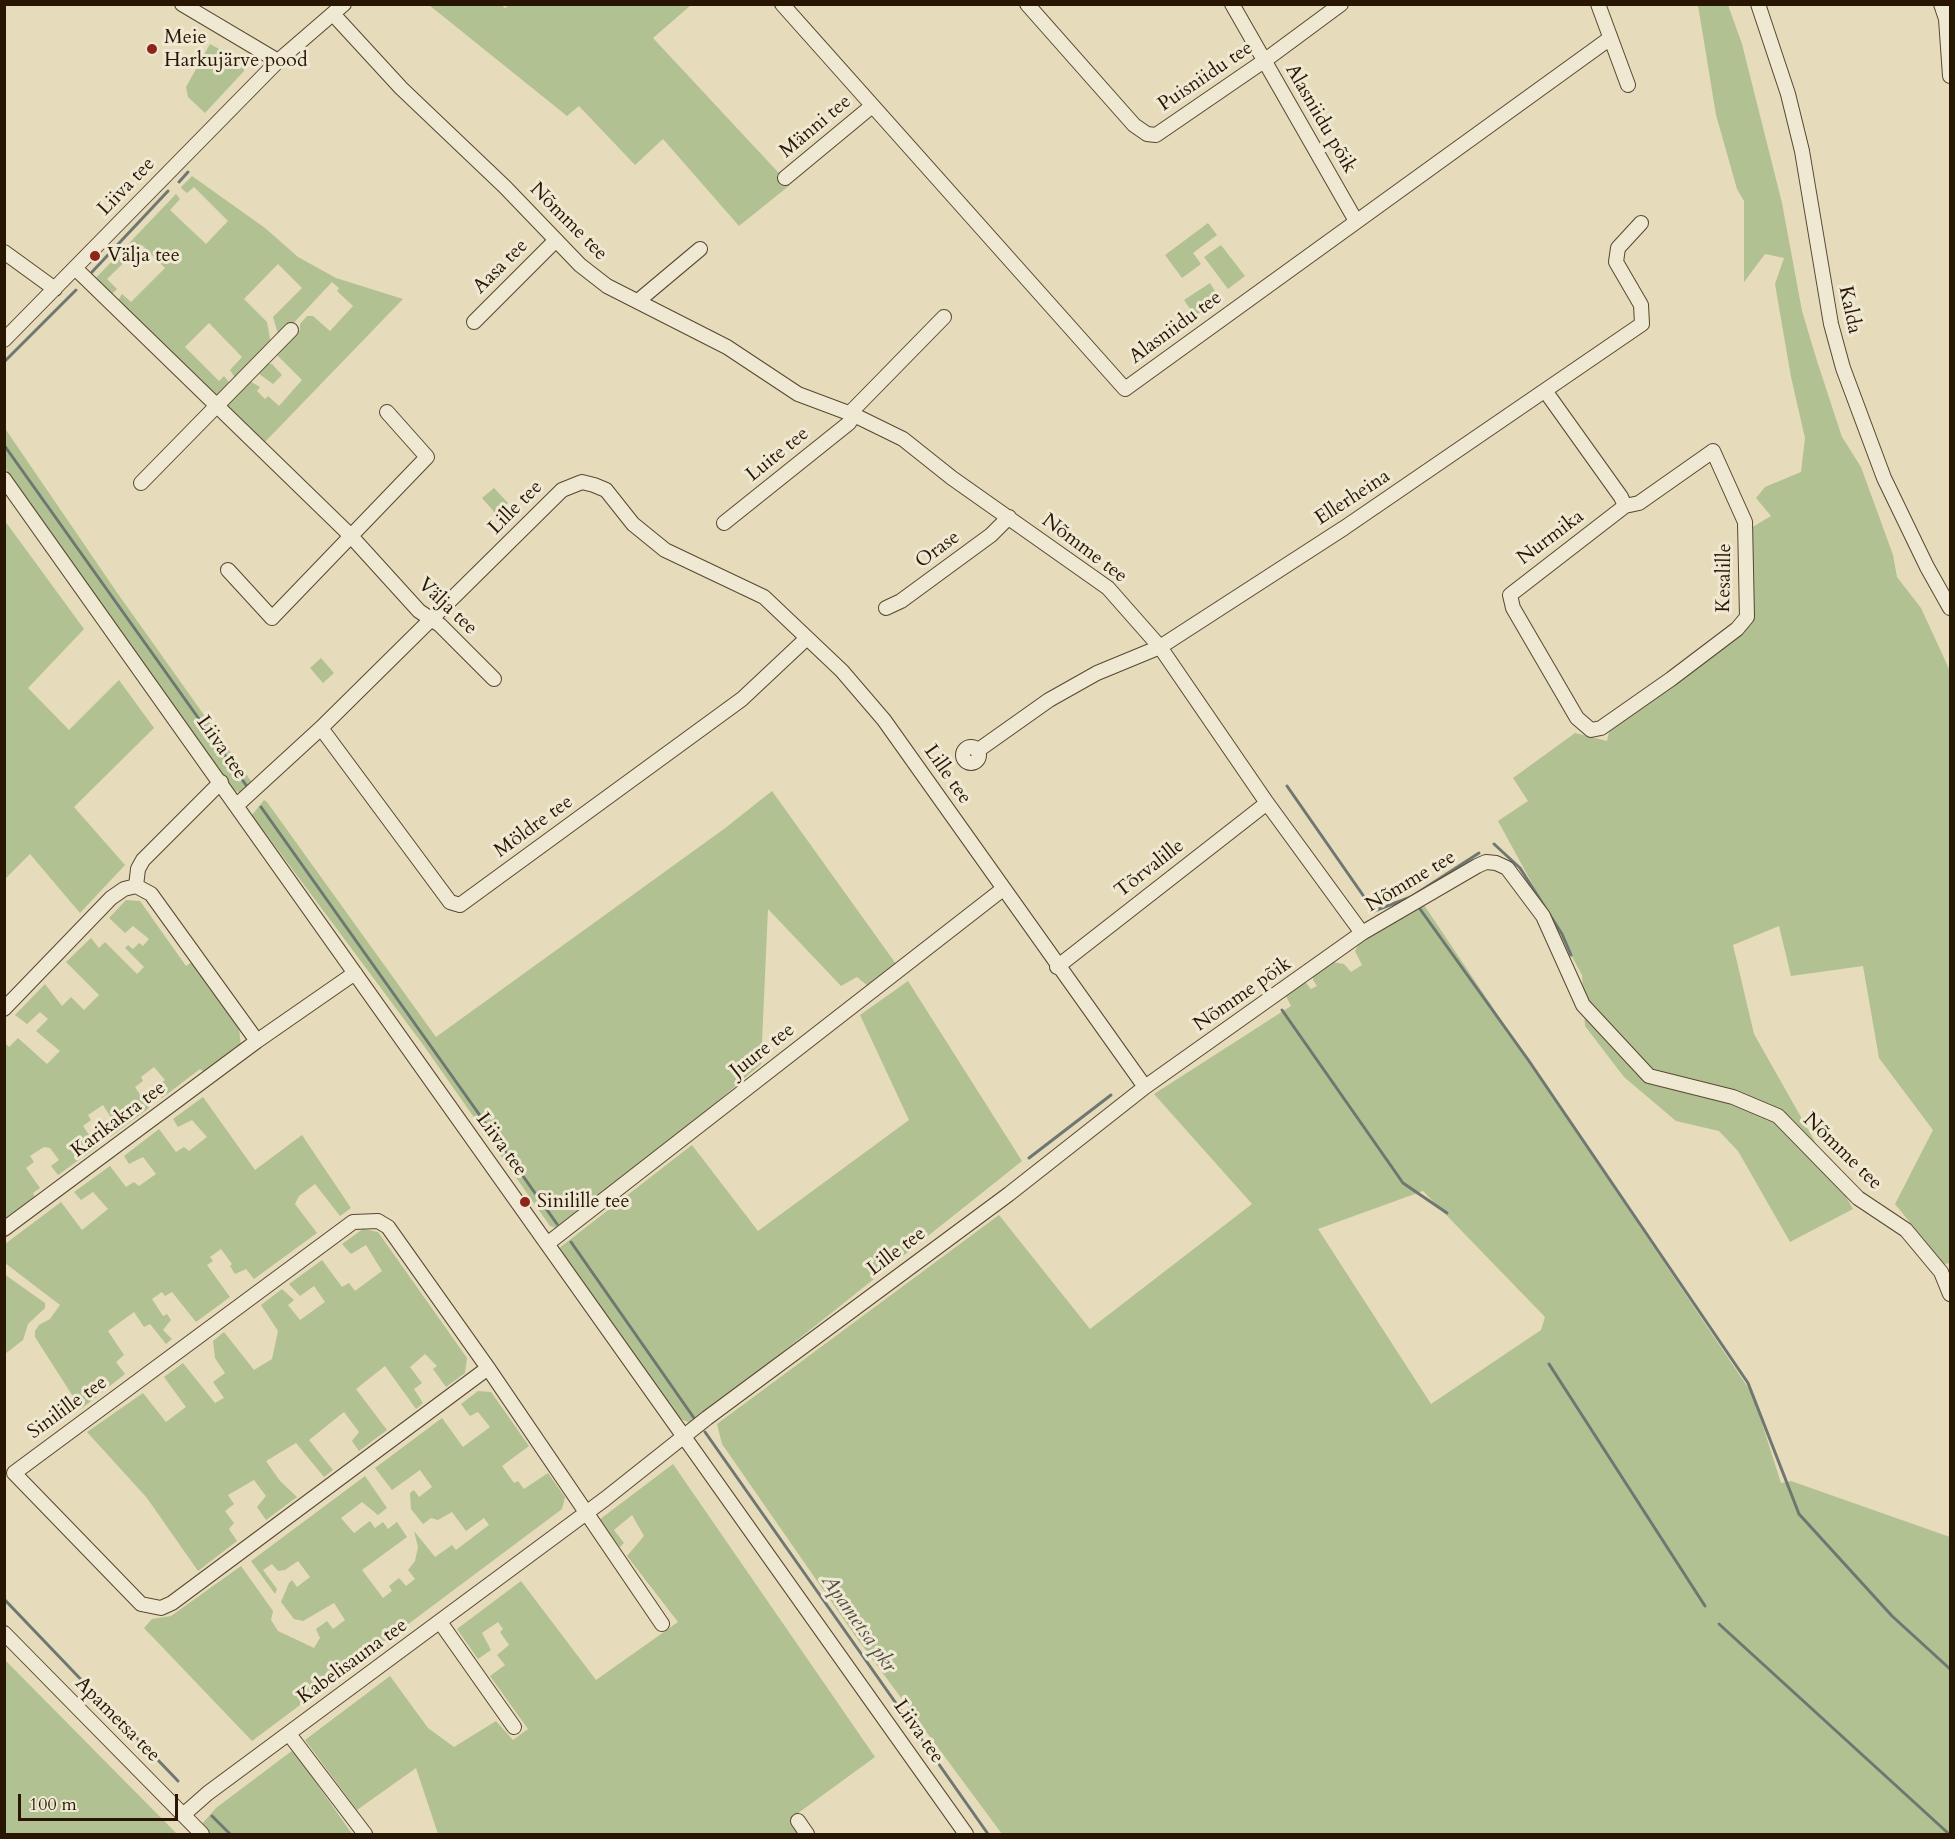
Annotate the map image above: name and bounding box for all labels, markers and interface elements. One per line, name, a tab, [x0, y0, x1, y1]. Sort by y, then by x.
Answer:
place label: Meie Harkujärve pood	[164, 26, 308, 73]
street label: Puisniidu tee	[1154, 37, 1258, 117]
marker: Meie Harkujärve pood	[145, 42, 159, 56]
street label: Alasniidu põik	[1279, 60, 1361, 178]
street label: Männi tee	[775, 90, 857, 164]
street label: Liiva tee	[93, 153, 161, 221]
street label: Nõmme tee	[524, 178, 612, 266]
street label: Aasa tee	[468, 234, 534, 300]
place label: Välja tee	[107, 244, 180, 268]
marker: Välja tee	[88, 249, 102, 263]
street label: Kalda	[1832, 284, 1866, 336]
street label: Alasniidu tee	[1125, 286, 1227, 370]
street label: Luite tee	[742, 422, 814, 488]
street label: Ellerheina	[1311, 465, 1395, 531]
street label: Lille tee	[484, 476, 548, 540]
street label: Nurmika	[1513, 505, 1589, 571]
street label: Nõmme tee	[1037, 509, 1131, 589]
street label: Orase	[911, 526, 965, 574]
street label: Kesalille	[1712, 543, 1738, 613]
street label: Välja tee	[412, 573, 482, 641]
street label: Liiva tee	[191, 712, 251, 784]
street label: Lille tee	[918, 741, 976, 809]
street label: Möldre tee	[490, 790, 578, 864]
street label: Tõrvalille	[1111, 834, 1189, 904]
street label: Nõmme tee	[1362, 846, 1460, 918]
street label: Nõmme põik	[1189, 953, 1297, 1037]
street label: Juure tee	[726, 1018, 800, 1084]
street label: Karikakra tee	[67, 1077, 171, 1163]
street label: Nõmme tee	[1797, 1108, 1887, 1196]
street label: Liiva tee	[470, 1109, 532, 1181]
place label: Sinilille tee	[537, 1190, 629, 1214]
marker: Sinilille tee	[518, 1195, 532, 1209]
street label: Lille tee	[863, 1222, 931, 1282]
street label: Sinilille tee	[24, 1371, 112, 1445]
water label: Apametsa pkr	[815, 1570, 901, 1678]
street label: Kabelisauna tee	[293, 1614, 413, 1710]
street label: Apametsa tee	[69, 1672, 165, 1768]
street label: Liiva tee	[888, 1696, 948, 1768]
scale bar	[21, 1782, 182, 1820]
text: 100 m	[29, 1792, 77, 1817]

